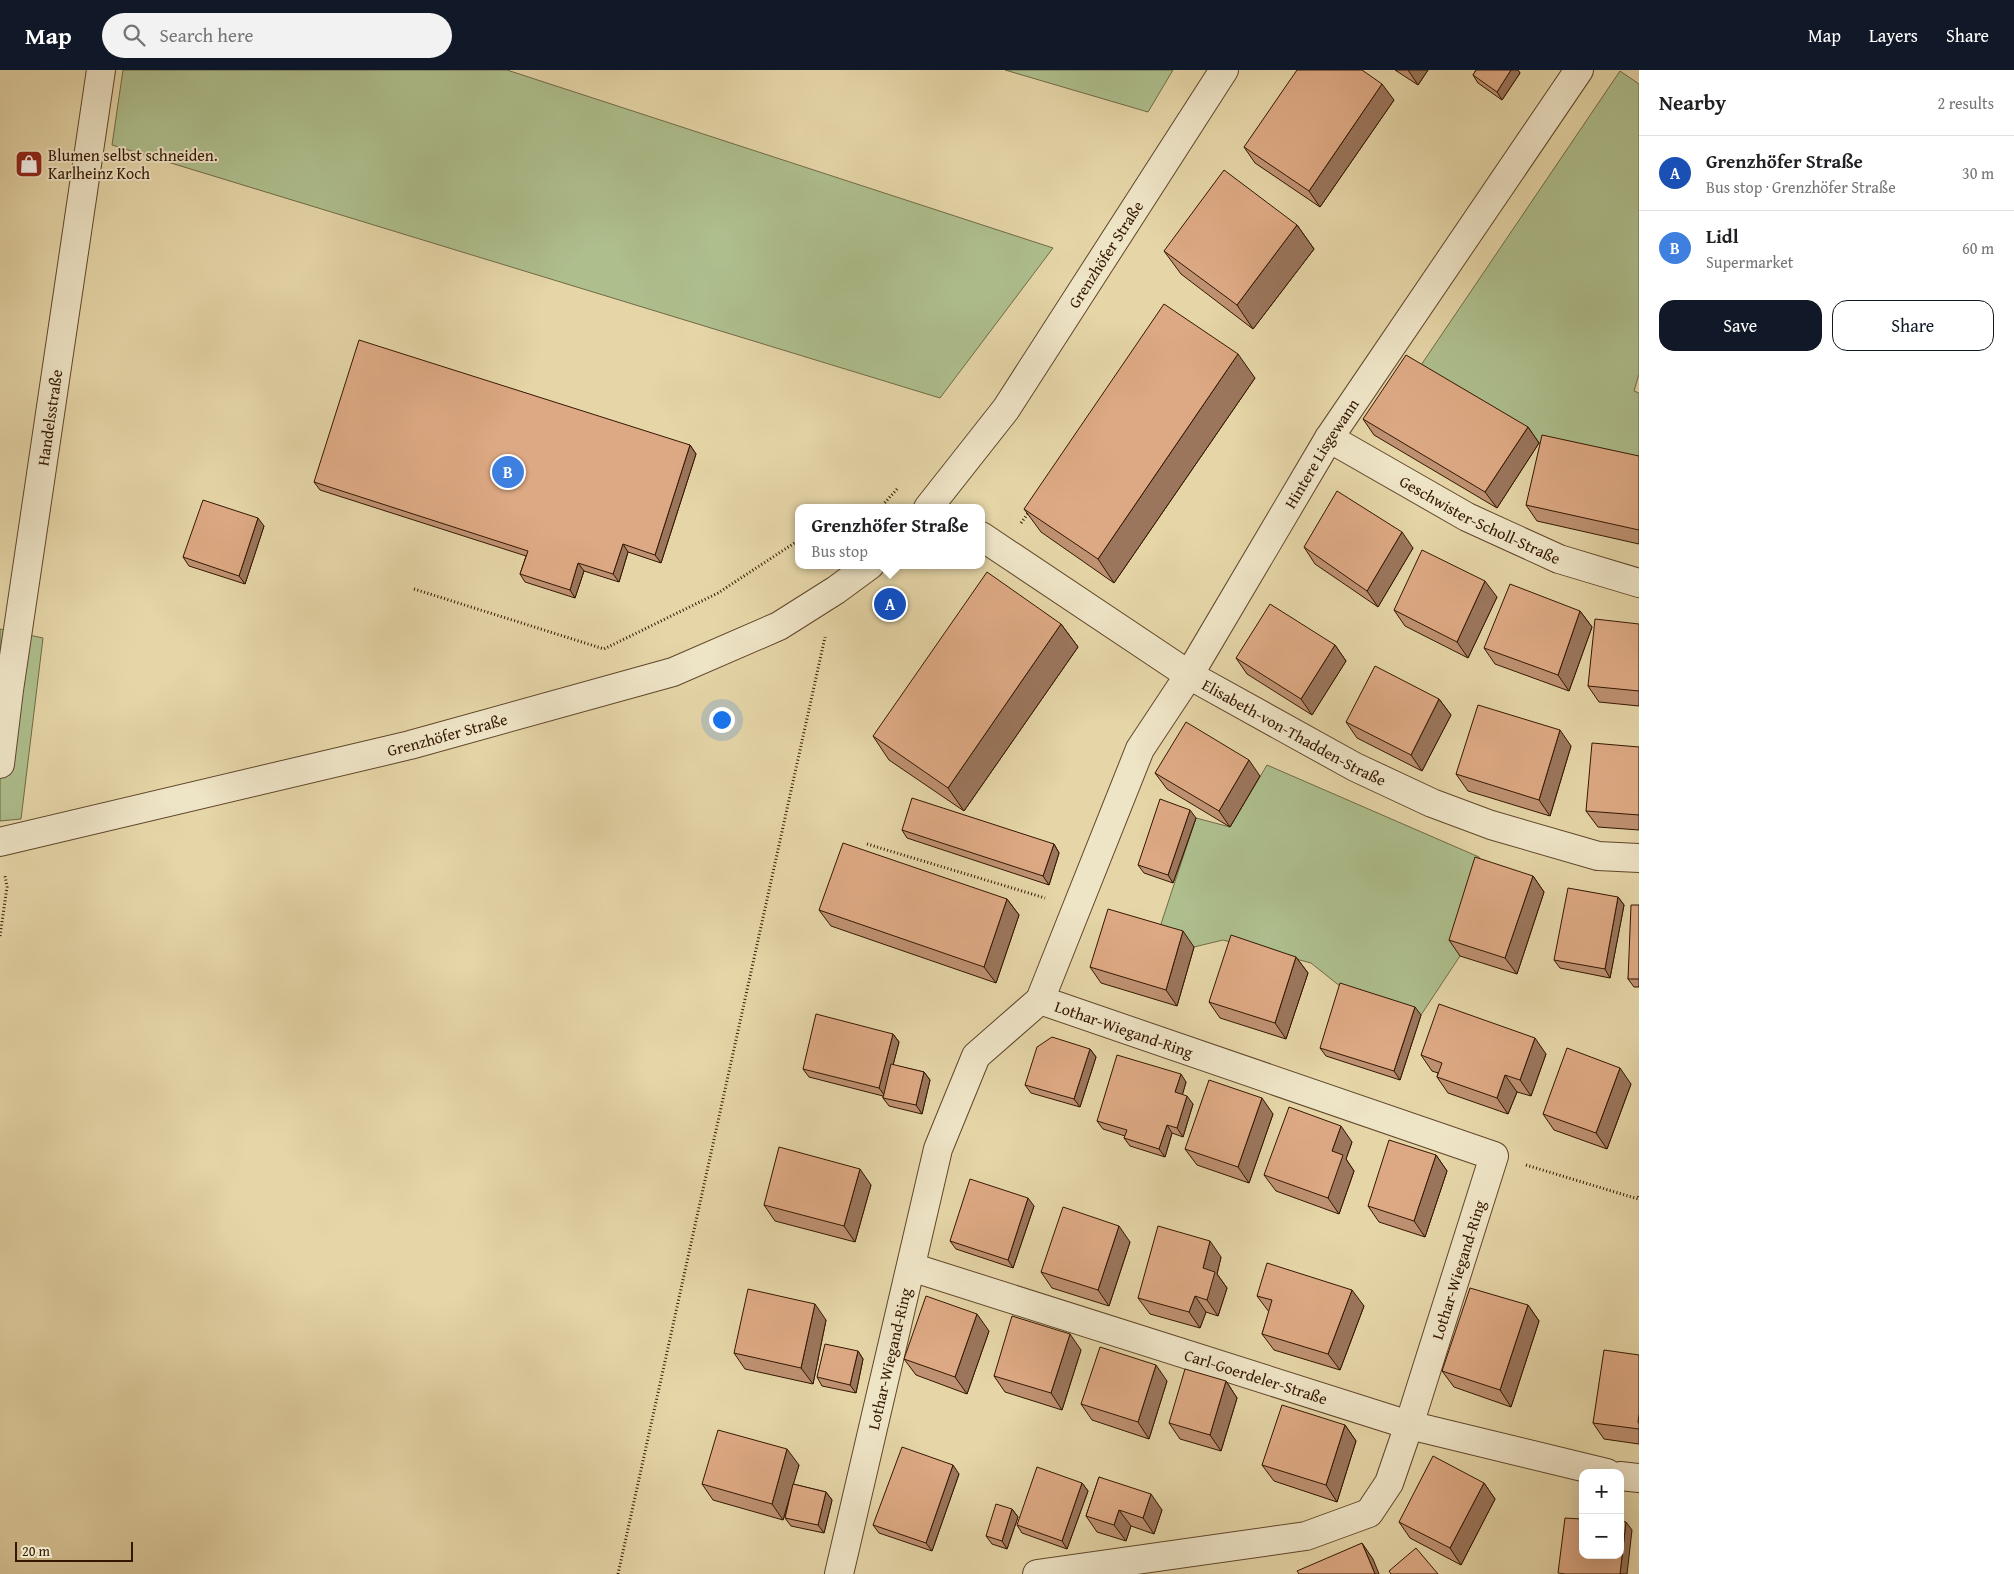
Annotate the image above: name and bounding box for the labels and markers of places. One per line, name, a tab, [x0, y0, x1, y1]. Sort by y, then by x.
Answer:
place label: Blumen selbst schneiden. Karlheinz Koch	[48, 143, 218, 185]
shop icon: Blumen selbst schneiden. Karlheinz Koch	[14, 149, 44, 179]
pin: B	[492, 453, 524, 491]
pin: A	[874, 585, 906, 623]

